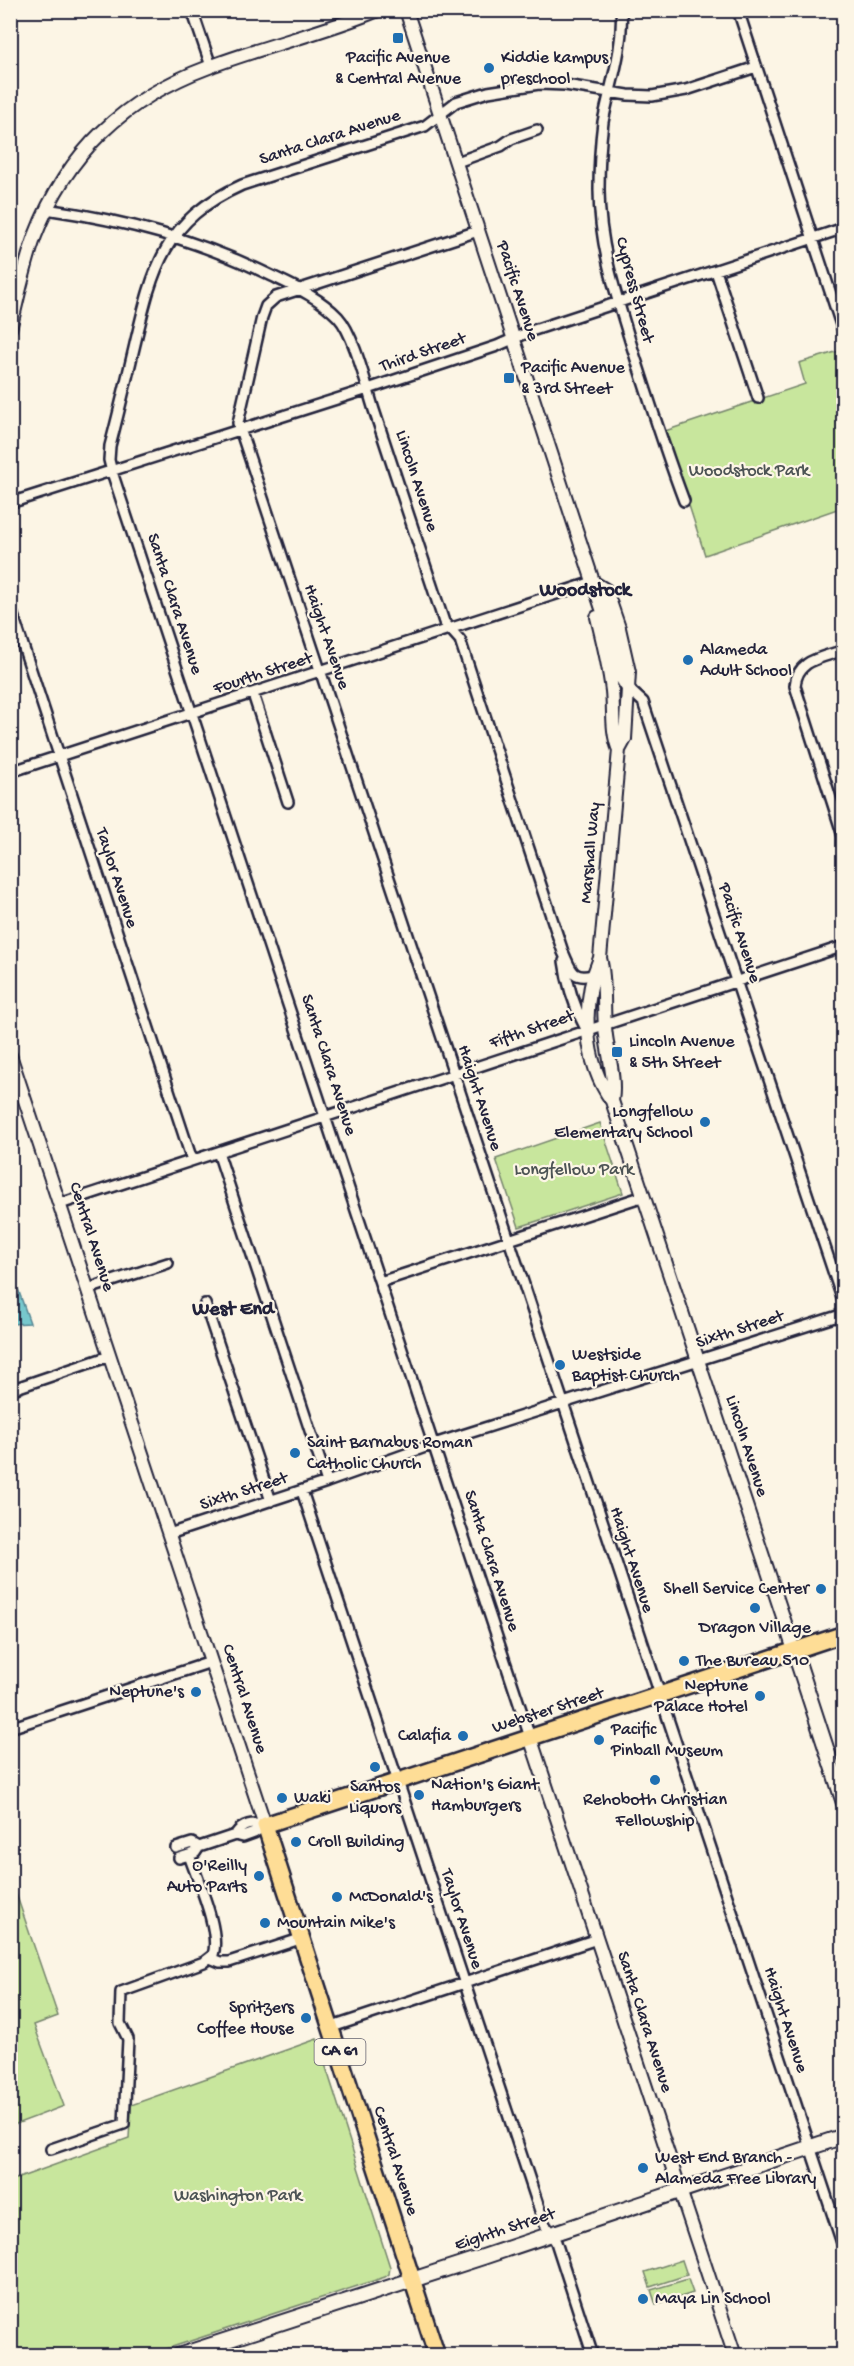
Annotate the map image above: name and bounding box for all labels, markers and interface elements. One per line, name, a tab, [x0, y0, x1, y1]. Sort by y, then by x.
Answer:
marker: Pacific Avenue & Central Avenue	[391, 31, 405, 45]
place label: Pacific Avenue & Central Avenue	[335, 48, 462, 90]
place label: Kiddie kampus preschool	[500, 48, 609, 90]
marker: Kiddie kampus preschool	[482, 61, 496, 75]
street label: Santa Clara Avenue	[257, 105, 404, 171]
street label: Cypress Street	[610, 235, 659, 347]
street label: Pacific Avenue	[491, 237, 543, 344]
street label: Third Street	[376, 328, 470, 378]
place label: Pacific Avenue & 3rd Street	[520, 358, 626, 400]
marker: Pacific Avenue & 3rd Street	[502, 371, 516, 385]
street label: Lincoln Avenue	[390, 428, 442, 535]
park label: Woodstock Park	[689, 461, 811, 482]
street label: Santa Clara Avenue	[141, 531, 207, 678]
district label: Woodstock	[538, 580, 633, 603]
street label: Haight Avenue	[298, 582, 354, 693]
place label: Alameda Adult School	[700, 640, 792, 682]
street label: Fourth Street	[210, 648, 317, 700]
marker: Alameda Adult School	[681, 653, 695, 667]
street label: Marshall Way	[576, 801, 606, 904]
street label: Taylor Avenue	[90, 824, 142, 931]
street label: Pacific Avenue	[713, 879, 765, 986]
street label: Santa Clara Avenue	[295, 992, 361, 1139]
street label: Fifth Street	[486, 1005, 579, 1055]
place label: Lincoln Avenue & 5th Street	[629, 1032, 735, 1074]
street label: Haight Avenue	[452, 1043, 506, 1154]
marker: Lincoln Avenue & 5th Street	[610, 1045, 624, 1059]
place label: Longfellow Elementary School	[554, 1102, 693, 1144]
marker: Longfellow Elementary School	[698, 1115, 712, 1129]
park label: Longfellow Park	[514, 1160, 636, 1181]
street label: Central Avenue	[63, 1180, 119, 1295]
district label: West End	[191, 1299, 276, 1322]
street label: Sixth Street	[693, 1305, 788, 1354]
place label: Westside Baptist Church	[571, 1345, 680, 1387]
marker: Westside Baptist Church	[553, 1358, 567, 1372]
street label: Lincoln Avenue	[720, 1393, 772, 1500]
place label: Saint Barnabus Roman Catholic Church	[307, 1433, 473, 1475]
marker: Saint Barnabus Roman Catholic Church	[288, 1446, 302, 1460]
street label: Sixth Street	[197, 1467, 292, 1516]
street label: Santa Clara Avenue	[458, 1488, 524, 1635]
street label: Haight Avenue	[604, 1505, 658, 1616]
place label: Shell Service Center	[663, 1579, 811, 1600]
marker: Shell Service Center	[814, 1582, 828, 1596]
marker: Dragon Village	[748, 1601, 762, 1615]
place label: Dragon Village	[698, 1618, 812, 1639]
street label: Central Avenue	[216, 1642, 272, 1757]
place label: The Bureau 510	[695, 1651, 809, 1672]
marker: The Bureau 510	[677, 1654, 691, 1668]
place label: Neptune Palace Hotel	[653, 1676, 749, 1718]
place label: Neptune's	[109, 1682, 185, 1703]
street label: Webster Street	[490, 1683, 608, 1739]
marker: Neptune's	[189, 1685, 203, 1699]
marker: Neptune Palace Hotel	[753, 1689, 767, 1703]
place label: Pacific Pinball Museum	[610, 1720, 723, 1762]
place label: Calafia	[398, 1726, 452, 1747]
marker: Calafia	[456, 1729, 470, 1743]
marker: Pacific Pinball Museum	[592, 1733, 606, 1747]
marker: Santos Liquors	[368, 1760, 382, 1774]
marker: Rehoboth Christian Fellowship	[648, 1773, 662, 1787]
place label: Nation's Giant Hamburgers	[431, 1775, 540, 1817]
place label: Santos Liquors	[349, 1777, 402, 1819]
place label: Waki	[294, 1788, 331, 1809]
marker: Nation's Giant Hamburgers	[412, 1788, 426, 1802]
place label: Rehoboth Christian Fellowship	[583, 1790, 727, 1832]
marker: Waki	[275, 1791, 289, 1805]
place label: Croll Building	[308, 1832, 404, 1853]
marker: Croll Building	[289, 1835, 303, 1849]
place label: O'Reilly Auto Parts	[167, 1856, 248, 1898]
street label: Taylor Avenue	[435, 1865, 487, 1972]
marker: O'Reilly Auto Parts	[252, 1869, 266, 1883]
place label: McDonald's	[349, 1887, 434, 1908]
marker: McDonald's	[330, 1890, 344, 1904]
place label: Mountain Mike's	[277, 1913, 396, 1934]
marker: Mountain Mike's	[258, 1916, 272, 1930]
street label: Santa Clara Avenue	[611, 1949, 677, 2096]
street label: Haight Avenue	[758, 1965, 812, 2076]
place label: Spritzers Coffee House	[197, 1998, 295, 2040]
marker: Spritzers Coffee House	[299, 2011, 313, 2025]
road number: CA 61	[314, 2039, 366, 2065]
street label: Central Avenue	[367, 2104, 423, 2219]
place label: West End Branch - Alameda Free Library	[655, 2148, 817, 2190]
marker: West End Branch - Alameda Free Library	[636, 2161, 650, 2175]
park label: Washington Park	[174, 2186, 304, 2207]
street label: Eighth Street	[452, 2203, 559, 2256]
place label: Maya Lin School	[655, 2289, 771, 2310]
marker: Maya Lin School	[636, 2292, 650, 2306]

